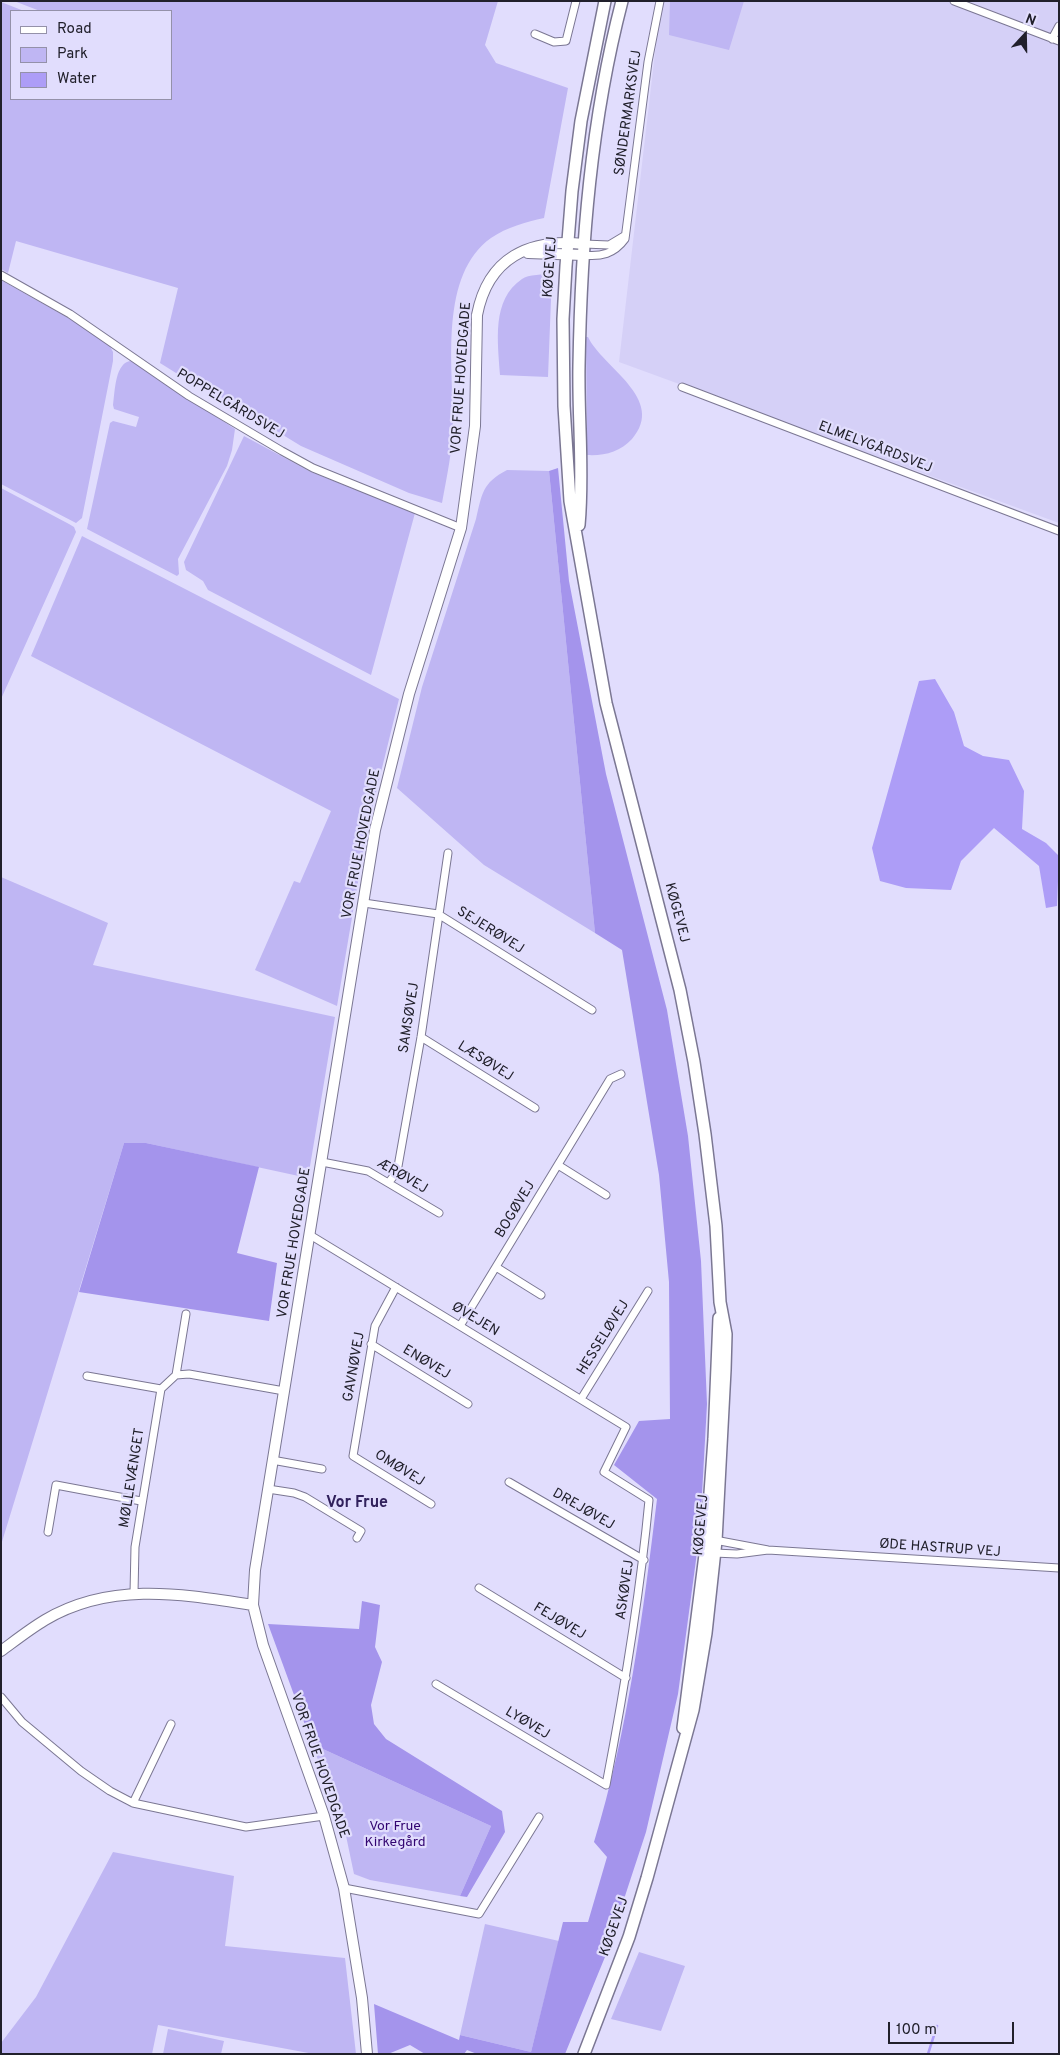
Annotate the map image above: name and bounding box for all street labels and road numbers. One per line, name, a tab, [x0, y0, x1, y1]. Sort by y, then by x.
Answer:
street label: SØNDERMARKSVEJ	[612, 49, 646, 177]
street label: KØGEVEJ	[540, 236, 562, 298]
street label: VOR FRUE HOVEDGADE	[448, 301, 476, 455]
street label: POPPELGÅRDSVEJ	[173, 366, 287, 444]
street label: ELMELYGÅRDSVEJ	[816, 419, 934, 477]
street label: VOR FRUE HOVEDGADE	[339, 768, 385, 920]
street label: KØGEVEJ	[660, 881, 692, 945]
street label: SEJERØVEJ	[453, 904, 527, 958]
street label: SAMSØVEJ	[396, 982, 424, 1054]
street label: LÆSØVEJ	[454, 1038, 516, 1086]
street label: ÆRØVEJ	[374, 1156, 430, 1198]
street label: VOR FRUE HOVEDGADE	[275, 1166, 315, 1320]
street label: BOGØVEJ	[493, 1179, 539, 1241]
street label: HESSELØVEJ	[574, 1298, 634, 1378]
street label: ØVEJEN	[448, 1299, 502, 1341]
street label: GAVNØVEJ	[341, 1331, 369, 1403]
street label: ENØVEJ	[399, 1342, 453, 1384]
street label: MØLLEVÆNGET	[117, 1427, 149, 1529]
street label: OMØVEJ	[371, 1447, 427, 1491]
street label: DREJØVEJ	[549, 1485, 617, 1535]
street label: KØGEVEJ	[691, 1494, 713, 1556]
street label: ØDE HASTRUP VEJ	[879, 1536, 1001, 1562]
street label: ASKØVEJ	[613, 1559, 639, 1621]
street label: FEJØVEJ	[530, 1600, 588, 1644]
street label: VOR FRUE HOVEDGADE	[286, 1691, 352, 1841]
street label: LYØVEJ	[502, 1704, 552, 1744]
street label: KØGEVEJ	[597, 1895, 633, 1959]

